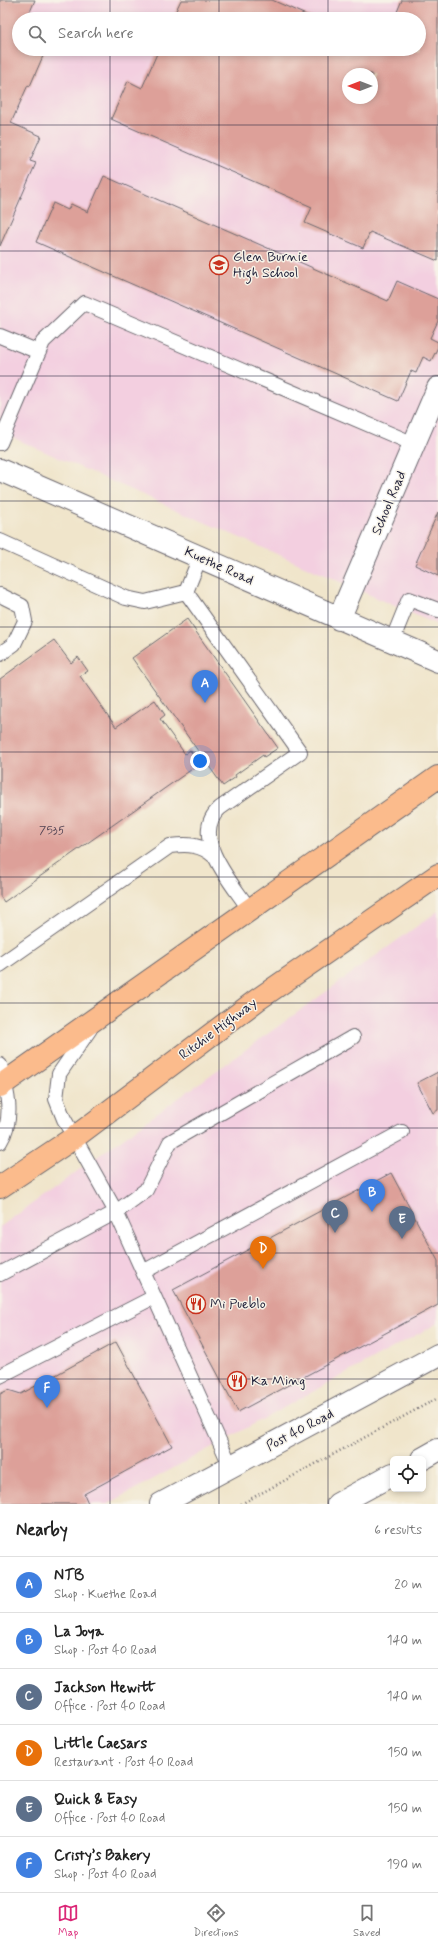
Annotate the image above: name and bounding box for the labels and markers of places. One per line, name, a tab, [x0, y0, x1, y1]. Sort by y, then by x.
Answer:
place label: Glen Burnie High School	[233, 248, 308, 284]
school or university icon: Glen Burnie High School	[208, 254, 230, 276]
pin: A	[192, 670, 218, 703]
pin: B	[359, 1179, 385, 1212]
pin: C	[322, 1200, 348, 1233]
pin: E	[389, 1206, 415, 1239]
pin: D	[250, 1236, 276, 1269]
restaurant icon: Mi Pueblo	[185, 1293, 207, 1315]
place label: Mi Pueblo	[210, 1295, 266, 1313]
restaurant icon: Ka Ming	[226, 1370, 248, 1392]
place label: Ka Ming	[251, 1372, 305, 1390]
pin: F	[34, 1375, 60, 1408]

